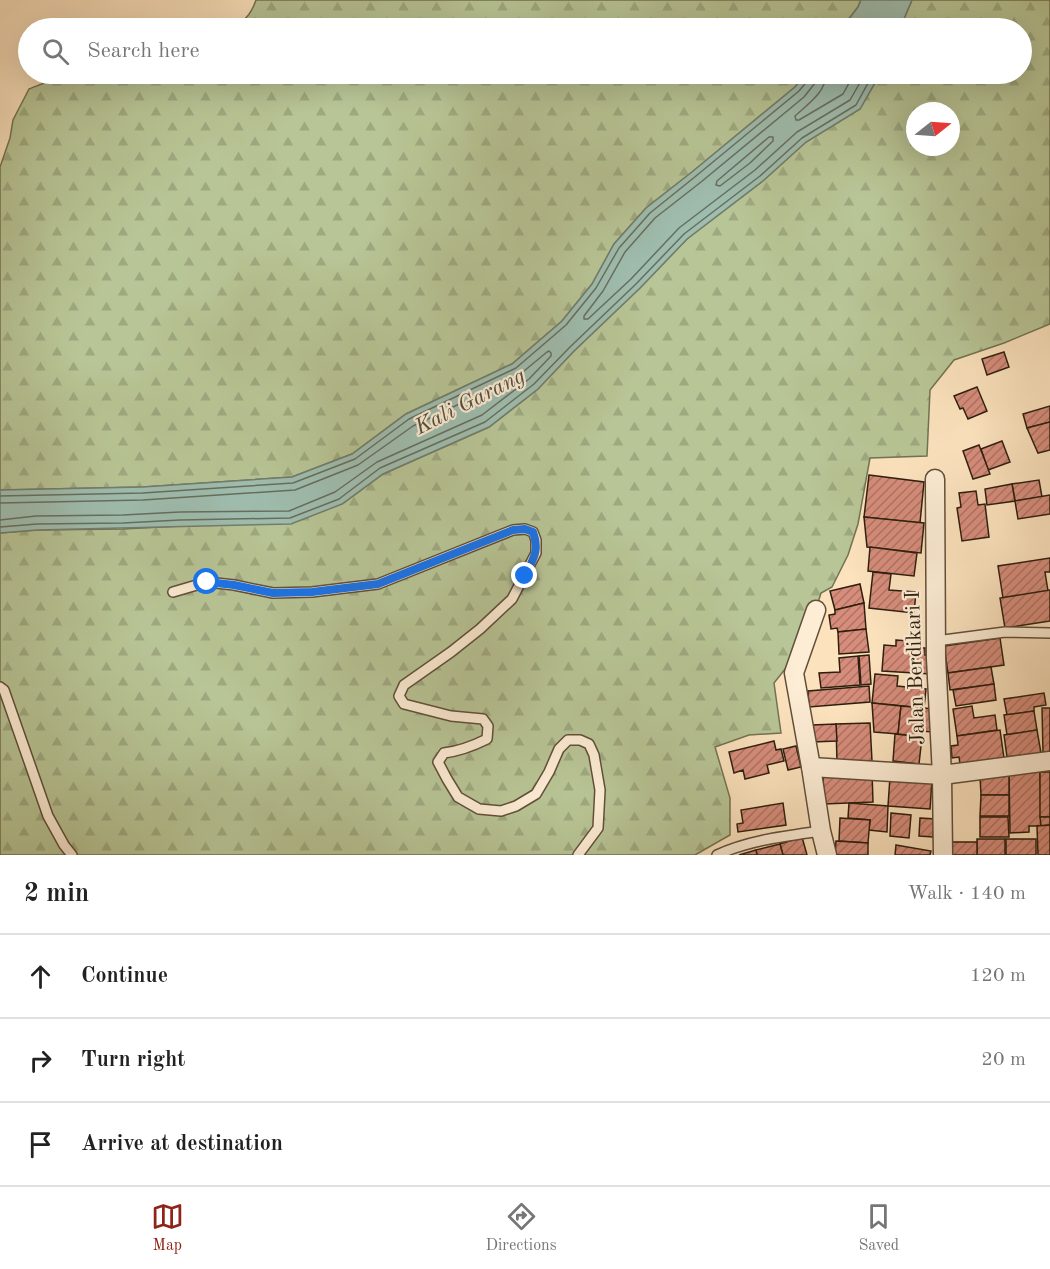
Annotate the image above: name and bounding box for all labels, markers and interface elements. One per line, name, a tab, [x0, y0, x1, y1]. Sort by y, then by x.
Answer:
search box	[18, 18, 1032, 84]
icon: search	[39, 35, 72, 68]
text: Search here	[87, 40, 200, 62]
north arrow	[906, 102, 960, 156]
water label: Kali Garang	[410, 365, 529, 440]
route end	[511, 562, 537, 588]
route start	[193, 568, 219, 594]
street label: Jalan Berdikari I	[903, 591, 929, 745]
text: 2 min	[24, 881, 89, 907]
text: Walk · 140 m	[907, 884, 1026, 904]
icon: ahead	[24, 960, 57, 993]
text: Continue	[81, 965, 168, 987]
text: 120 m	[970, 966, 1026, 986]
icon: right	[24, 1044, 57, 1077]
text: Turn right	[81, 1049, 185, 1071]
text: 20 m	[981, 1050, 1026, 1070]
icon: arrive	[24, 1128, 57, 1161]
text: Arrive at destination	[81, 1133, 283, 1155]
tab: Map	[151, 1200, 184, 1256]
tab: Directions	[486, 1200, 557, 1256]
tab: Saved	[858, 1200, 899, 1256]

